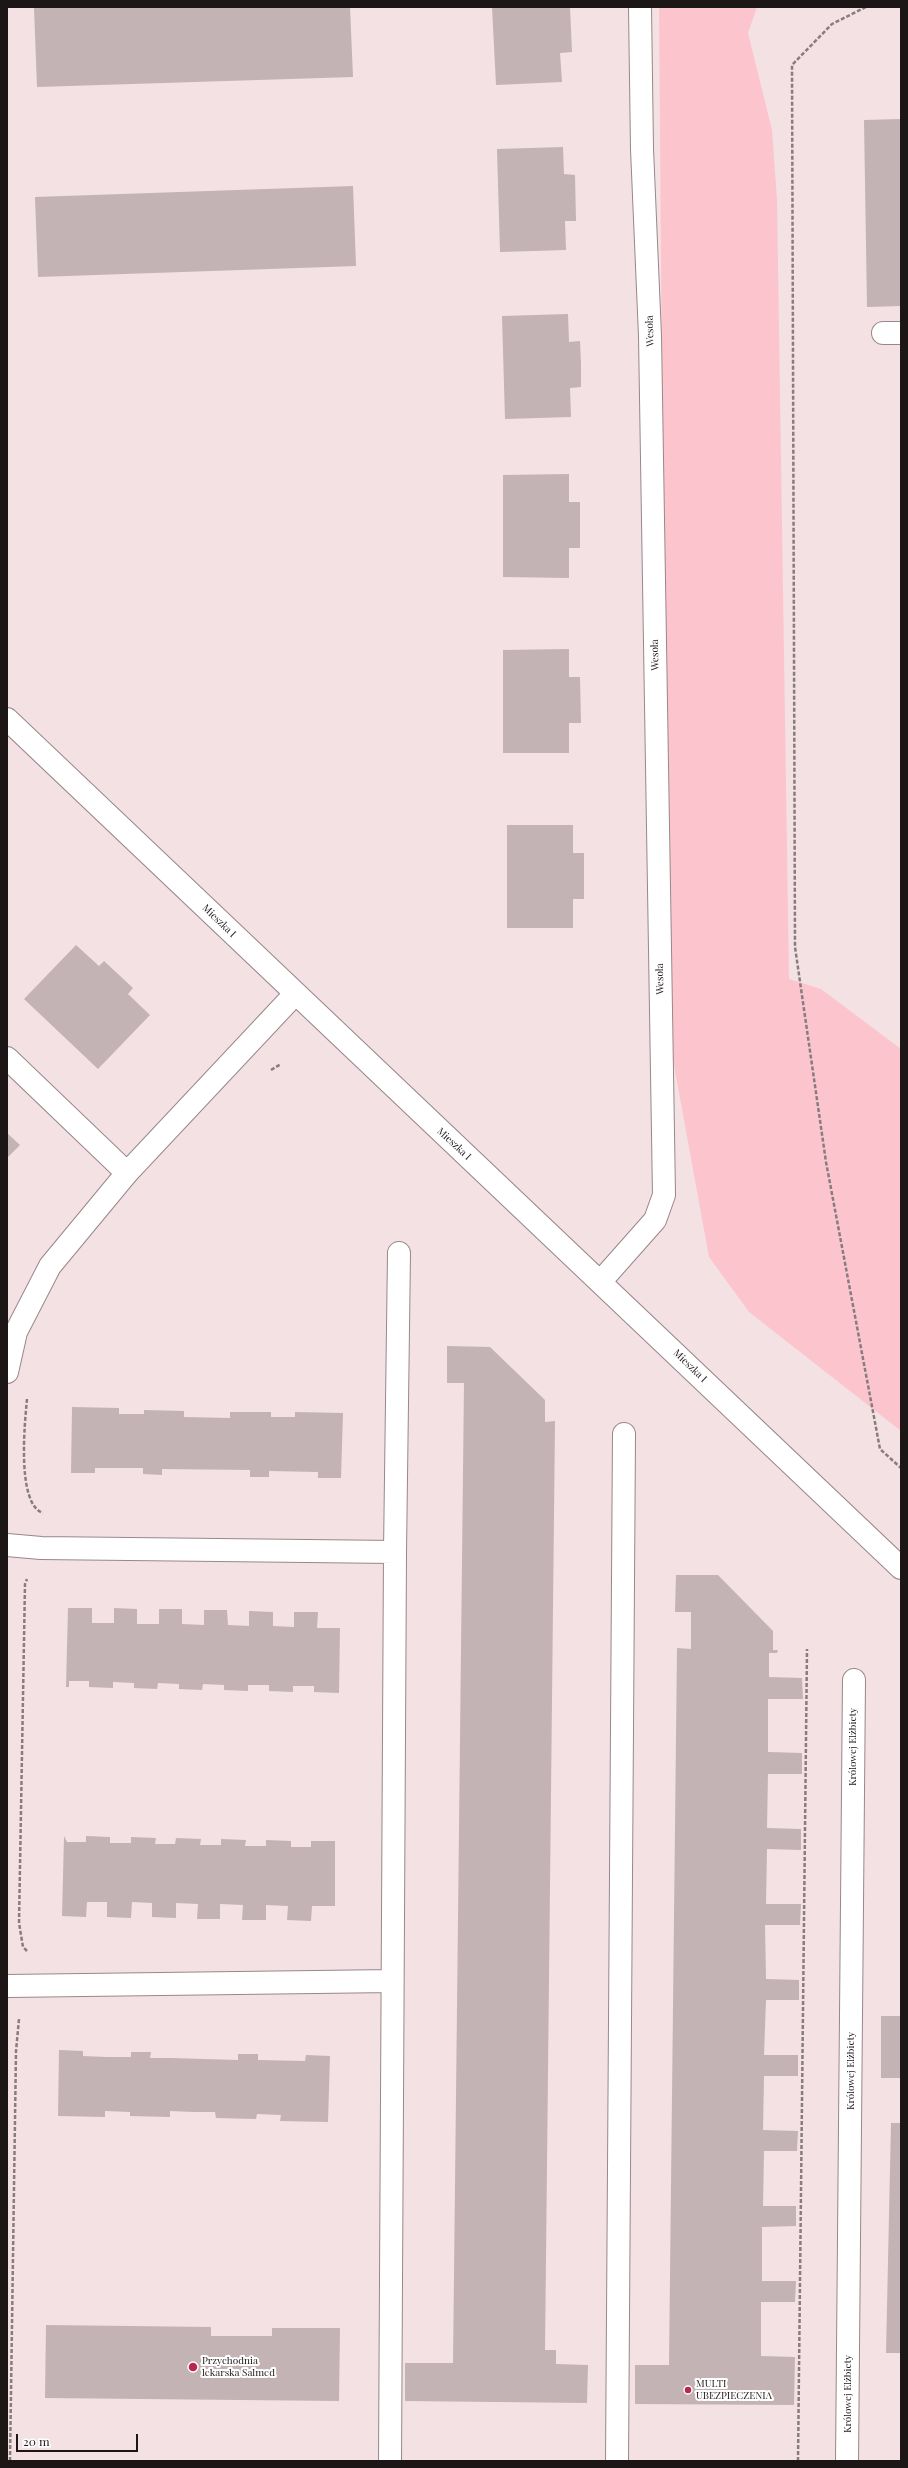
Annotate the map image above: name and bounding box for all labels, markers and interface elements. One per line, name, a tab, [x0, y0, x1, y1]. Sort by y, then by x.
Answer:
street label: Wesoła	[643, 315, 657, 347]
street label: Wesoła	[649, 639, 661, 671]
street label: Mieszka I	[200, 902, 238, 940]
street label: Wesoła	[654, 963, 666, 995]
street label: Mieszka I	[434, 1125, 474, 1163]
street label: Mieszka I	[671, 1347, 709, 1385]
street label: Królowej Elżbiety	[847, 1708, 859, 1786]
street label: Królowej Elżbiety	[845, 2032, 857, 2110]
place label: Przychodnia lekarska Salmed	[202, 2355, 275, 2378]
street label: Królowej Elżbiety	[842, 2355, 854, 2433]
marker: Przychodnia lekarska Salmed	[187, 2361, 199, 2373]
place label: MULTI UBEZPIECZENIA	[696, 2378, 772, 2402]
marker: MULTI UBEZPIECZENIA	[683, 2385, 693, 2395]
scale bar	[18, 2426, 140, 2452]
text: 20 m	[23, 2433, 50, 2449]

